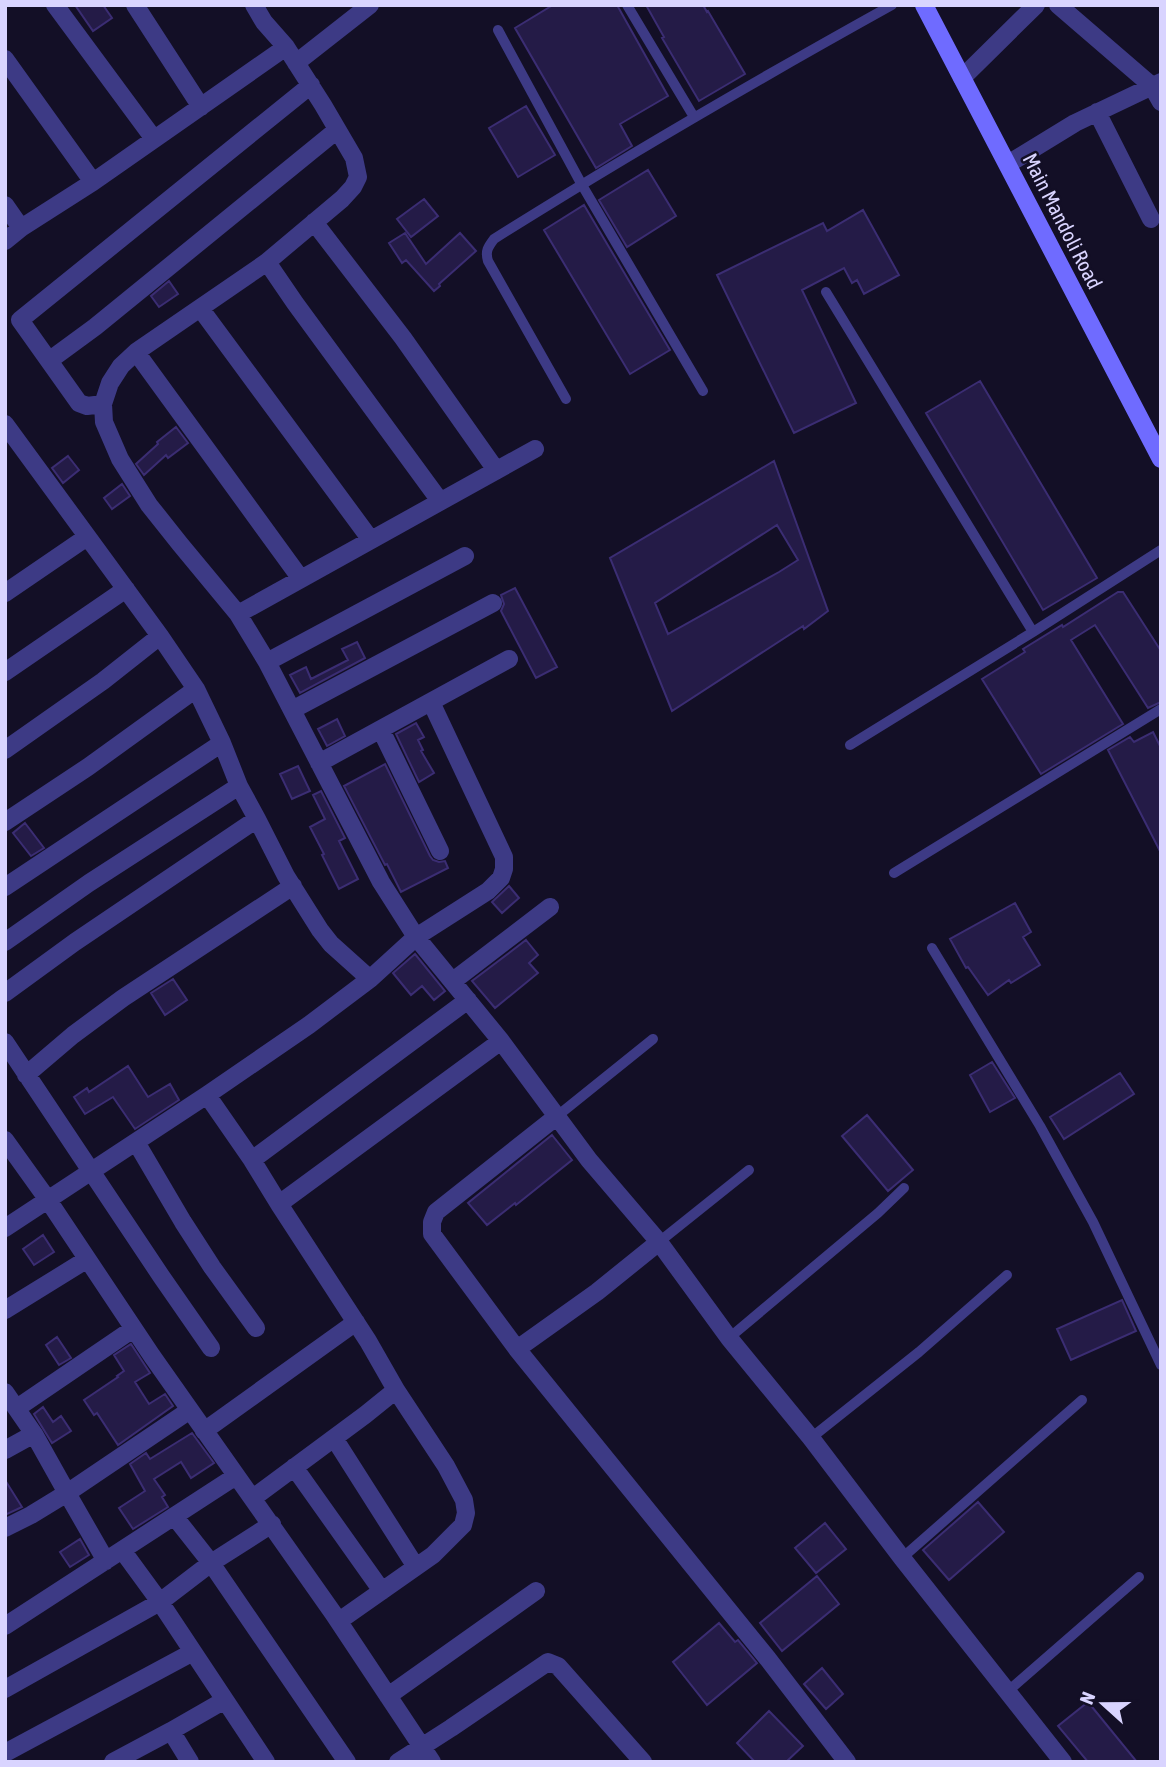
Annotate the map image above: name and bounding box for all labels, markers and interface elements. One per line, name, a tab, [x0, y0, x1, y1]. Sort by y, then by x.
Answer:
street label: Main Mandoli Road	[1018, 149, 1108, 293]
north arrow	[1068, 1669, 1138, 1739]
text: N	[1075, 1689, 1099, 1707]

